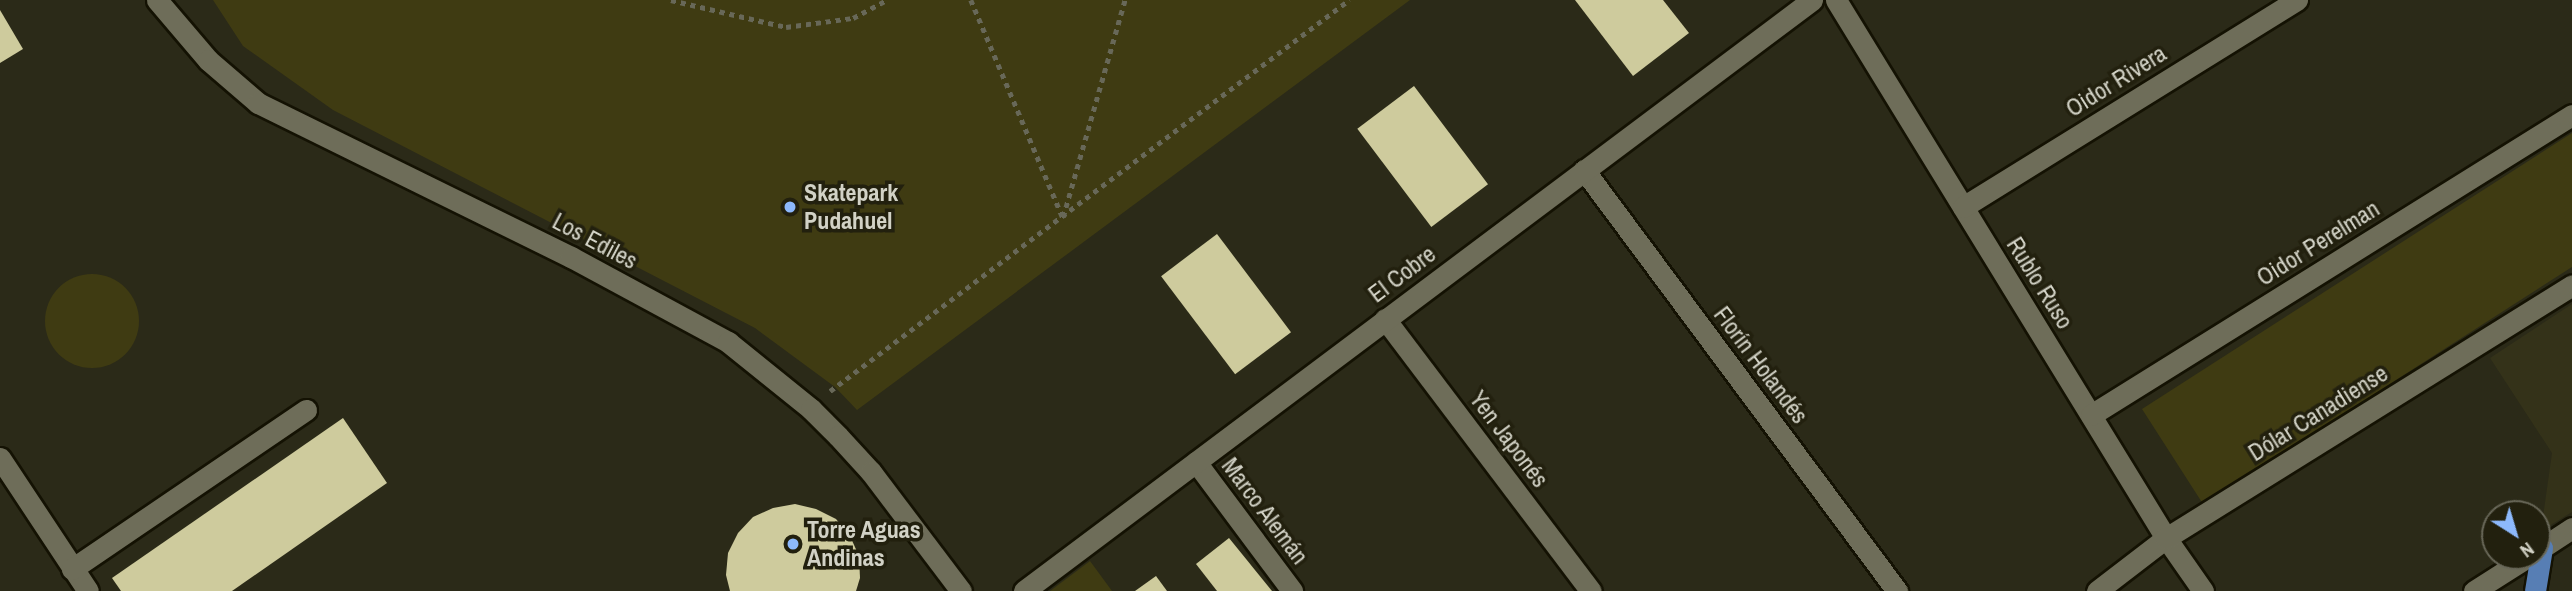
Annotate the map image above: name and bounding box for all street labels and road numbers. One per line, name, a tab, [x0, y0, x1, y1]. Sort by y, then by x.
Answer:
street label: Oidor Rivera	[2061, 39, 2171, 123]
street label: Oidor Perelman	[2251, 194, 2385, 292]
street label: Los Ediles	[548, 207, 642, 275]
street label: Rublo Ruso	[2001, 232, 2079, 334]
street label: El Cobre	[1363, 239, 1441, 309]
street label: Florín Holandés	[1708, 301, 1814, 429]
street label: Dólar Canadiense	[2243, 359, 2393, 467]
street label: Yen Japonés	[1463, 385, 1555, 493]
street label: Marco Alemán	[1215, 452, 1315, 570]

